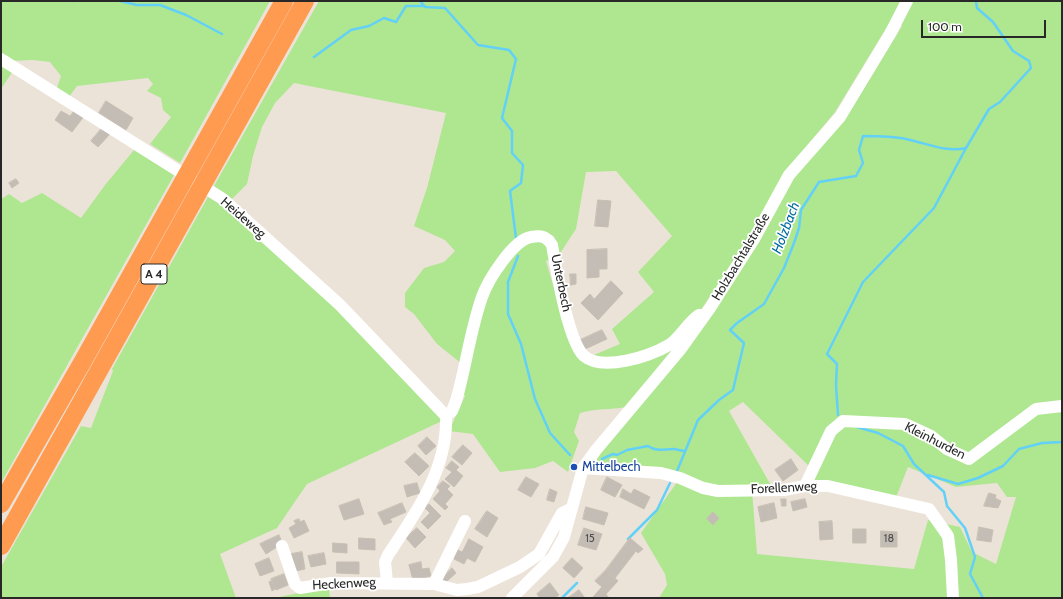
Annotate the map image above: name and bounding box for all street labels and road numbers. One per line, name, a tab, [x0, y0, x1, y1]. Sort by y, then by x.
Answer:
street label: Heideweg	[217, 194, 269, 242]
street label: Holzbachtalstraße	[709, 210, 773, 304]
street label: Unterbech	[547, 253, 575, 313]
road number: A 4	[141, 264, 167, 284]
street label: Kleinhurden	[902, 419, 968, 463]
street label: Forellenweg	[750, 478, 818, 498]
street label: Heckenweg	[312, 575, 376, 593]

